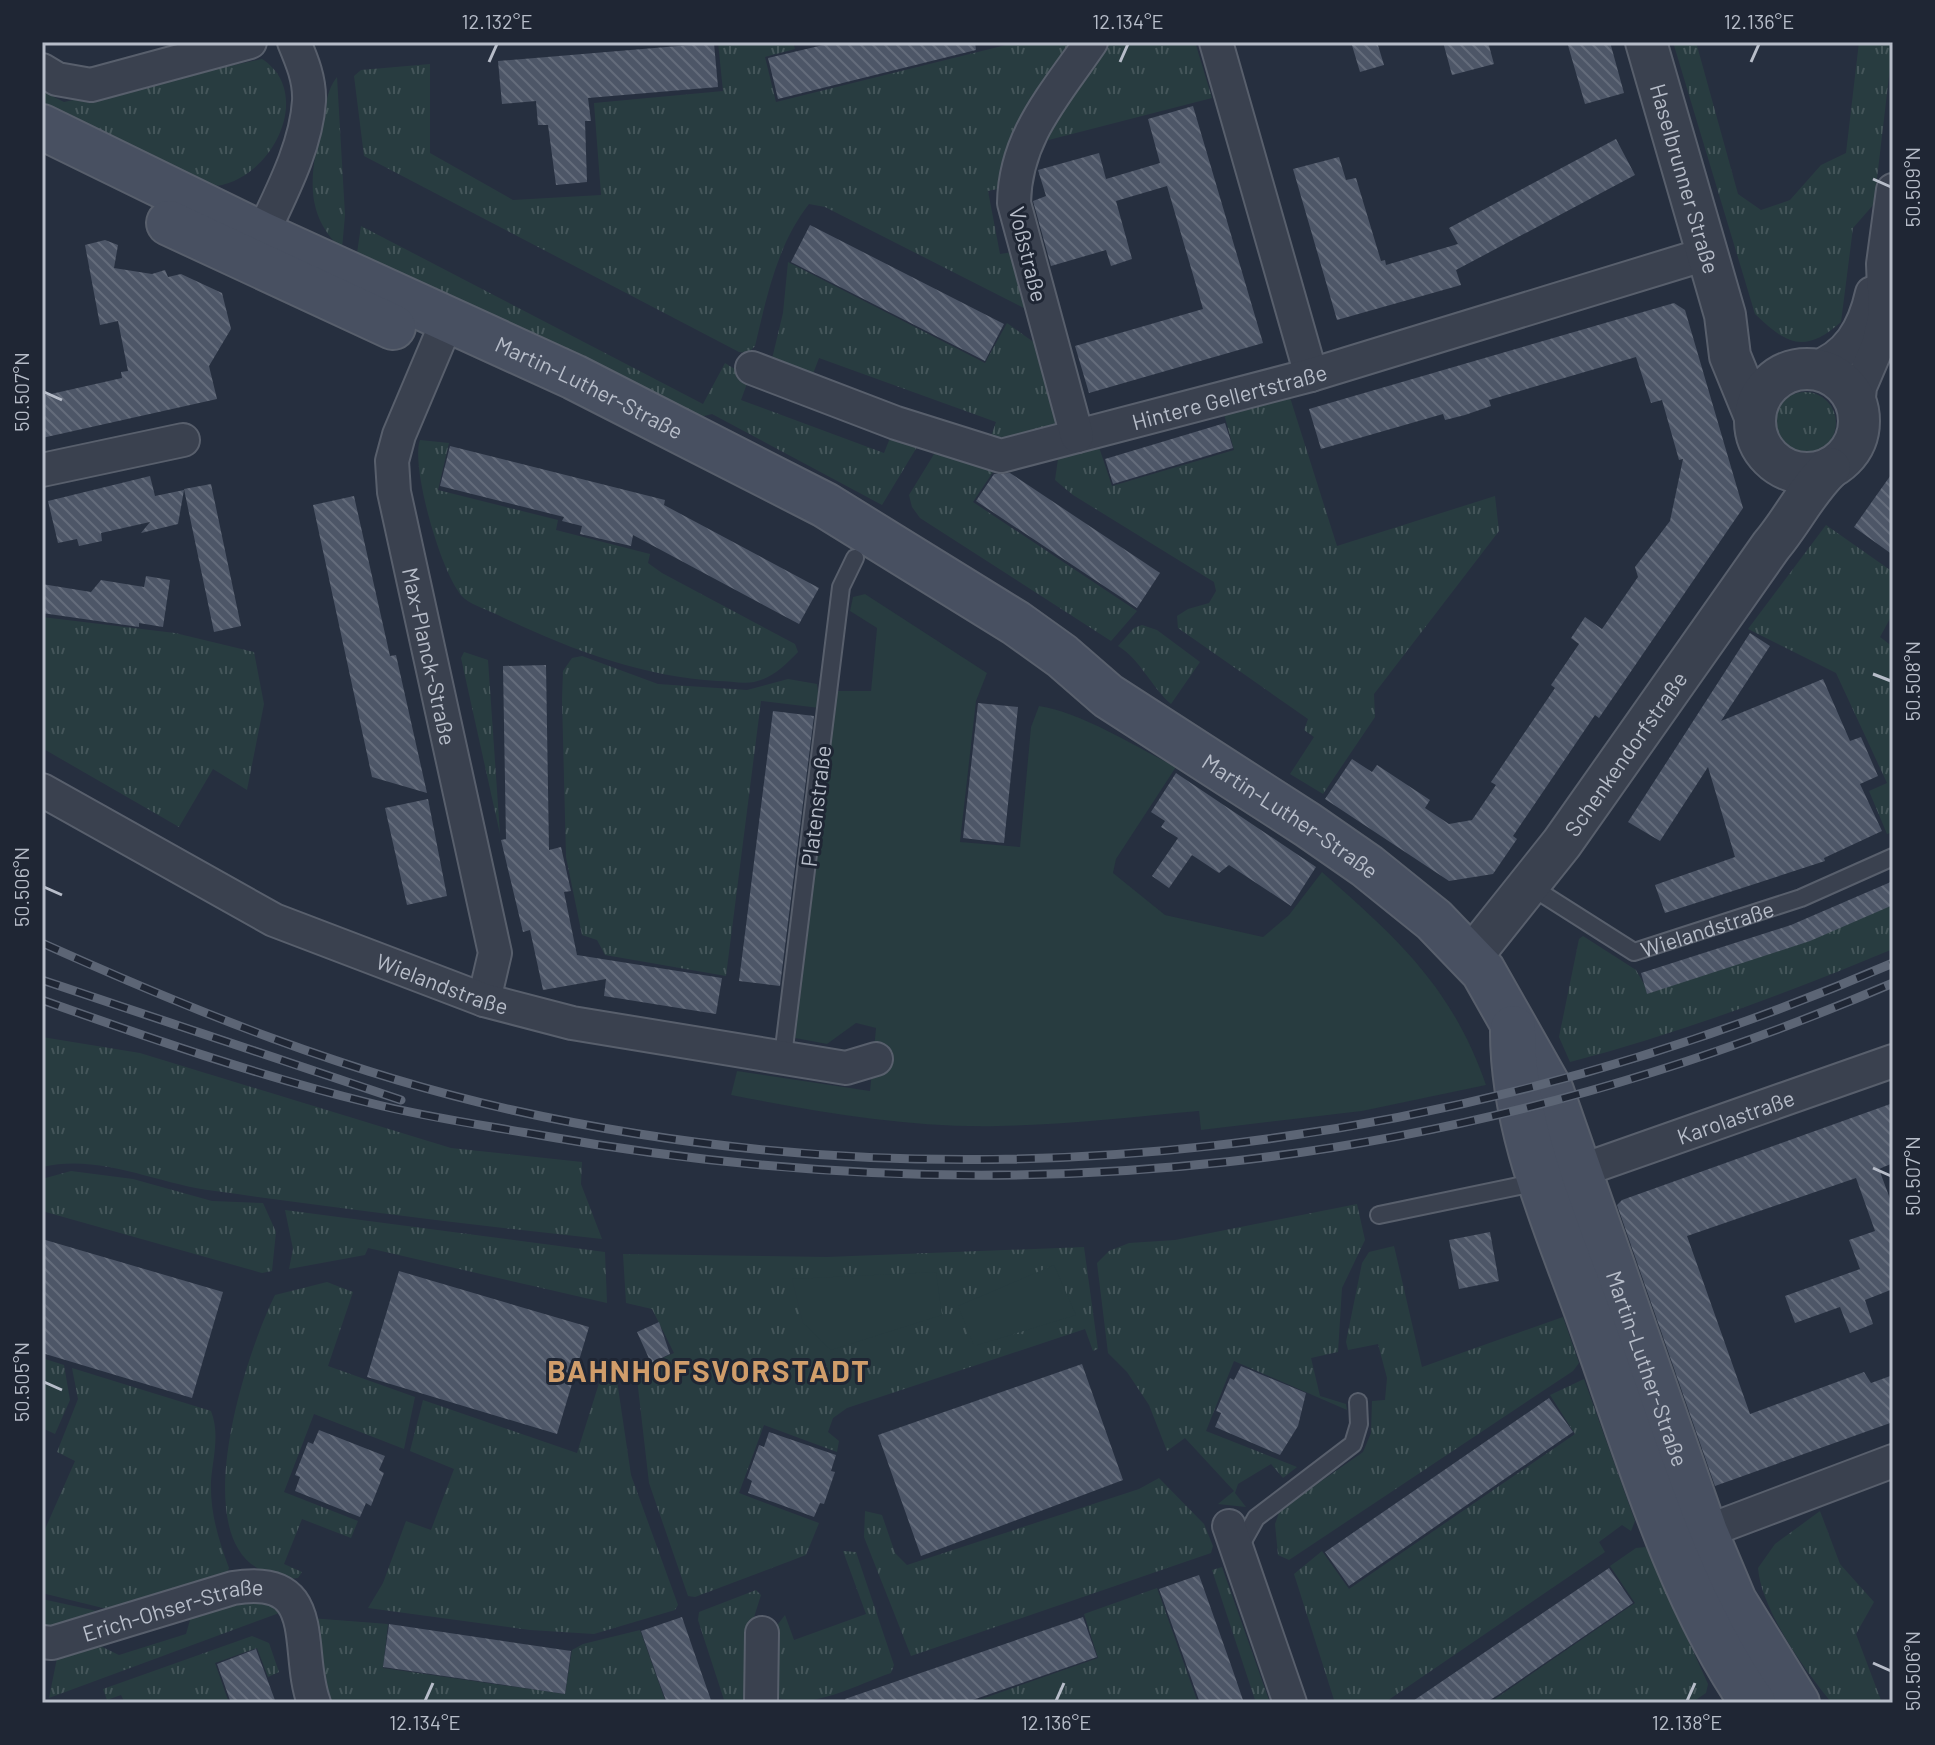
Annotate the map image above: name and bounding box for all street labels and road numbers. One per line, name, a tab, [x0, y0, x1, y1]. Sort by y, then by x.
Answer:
street label: Haselbrunner Straße	[1646, 80, 1725, 277]
street label: Voßstraße	[1005, 204, 1053, 304]
street label: Martin-Luther-Straße	[492, 330, 688, 444]
street label: Hintere Gellertstraße	[1129, 358, 1330, 434]
street label: Max-Planck-Straße	[398, 565, 462, 748]
street label: Schenkendorfstraße	[1558, 666, 1692, 841]
street label: Platenstraße	[795, 744, 835, 868]
street label: Martin-Luther-Straße	[1198, 748, 1384, 883]
street label: Wielandstraße	[1637, 895, 1777, 962]
street label: Wielandstraße	[373, 947, 511, 1019]
street label: Karolastraße	[1673, 1084, 1798, 1149]
street label: Martin-Luther-Straße	[1602, 1267, 1694, 1470]
street label: Erich-Ohser-Straße	[79, 1573, 264, 1646]

